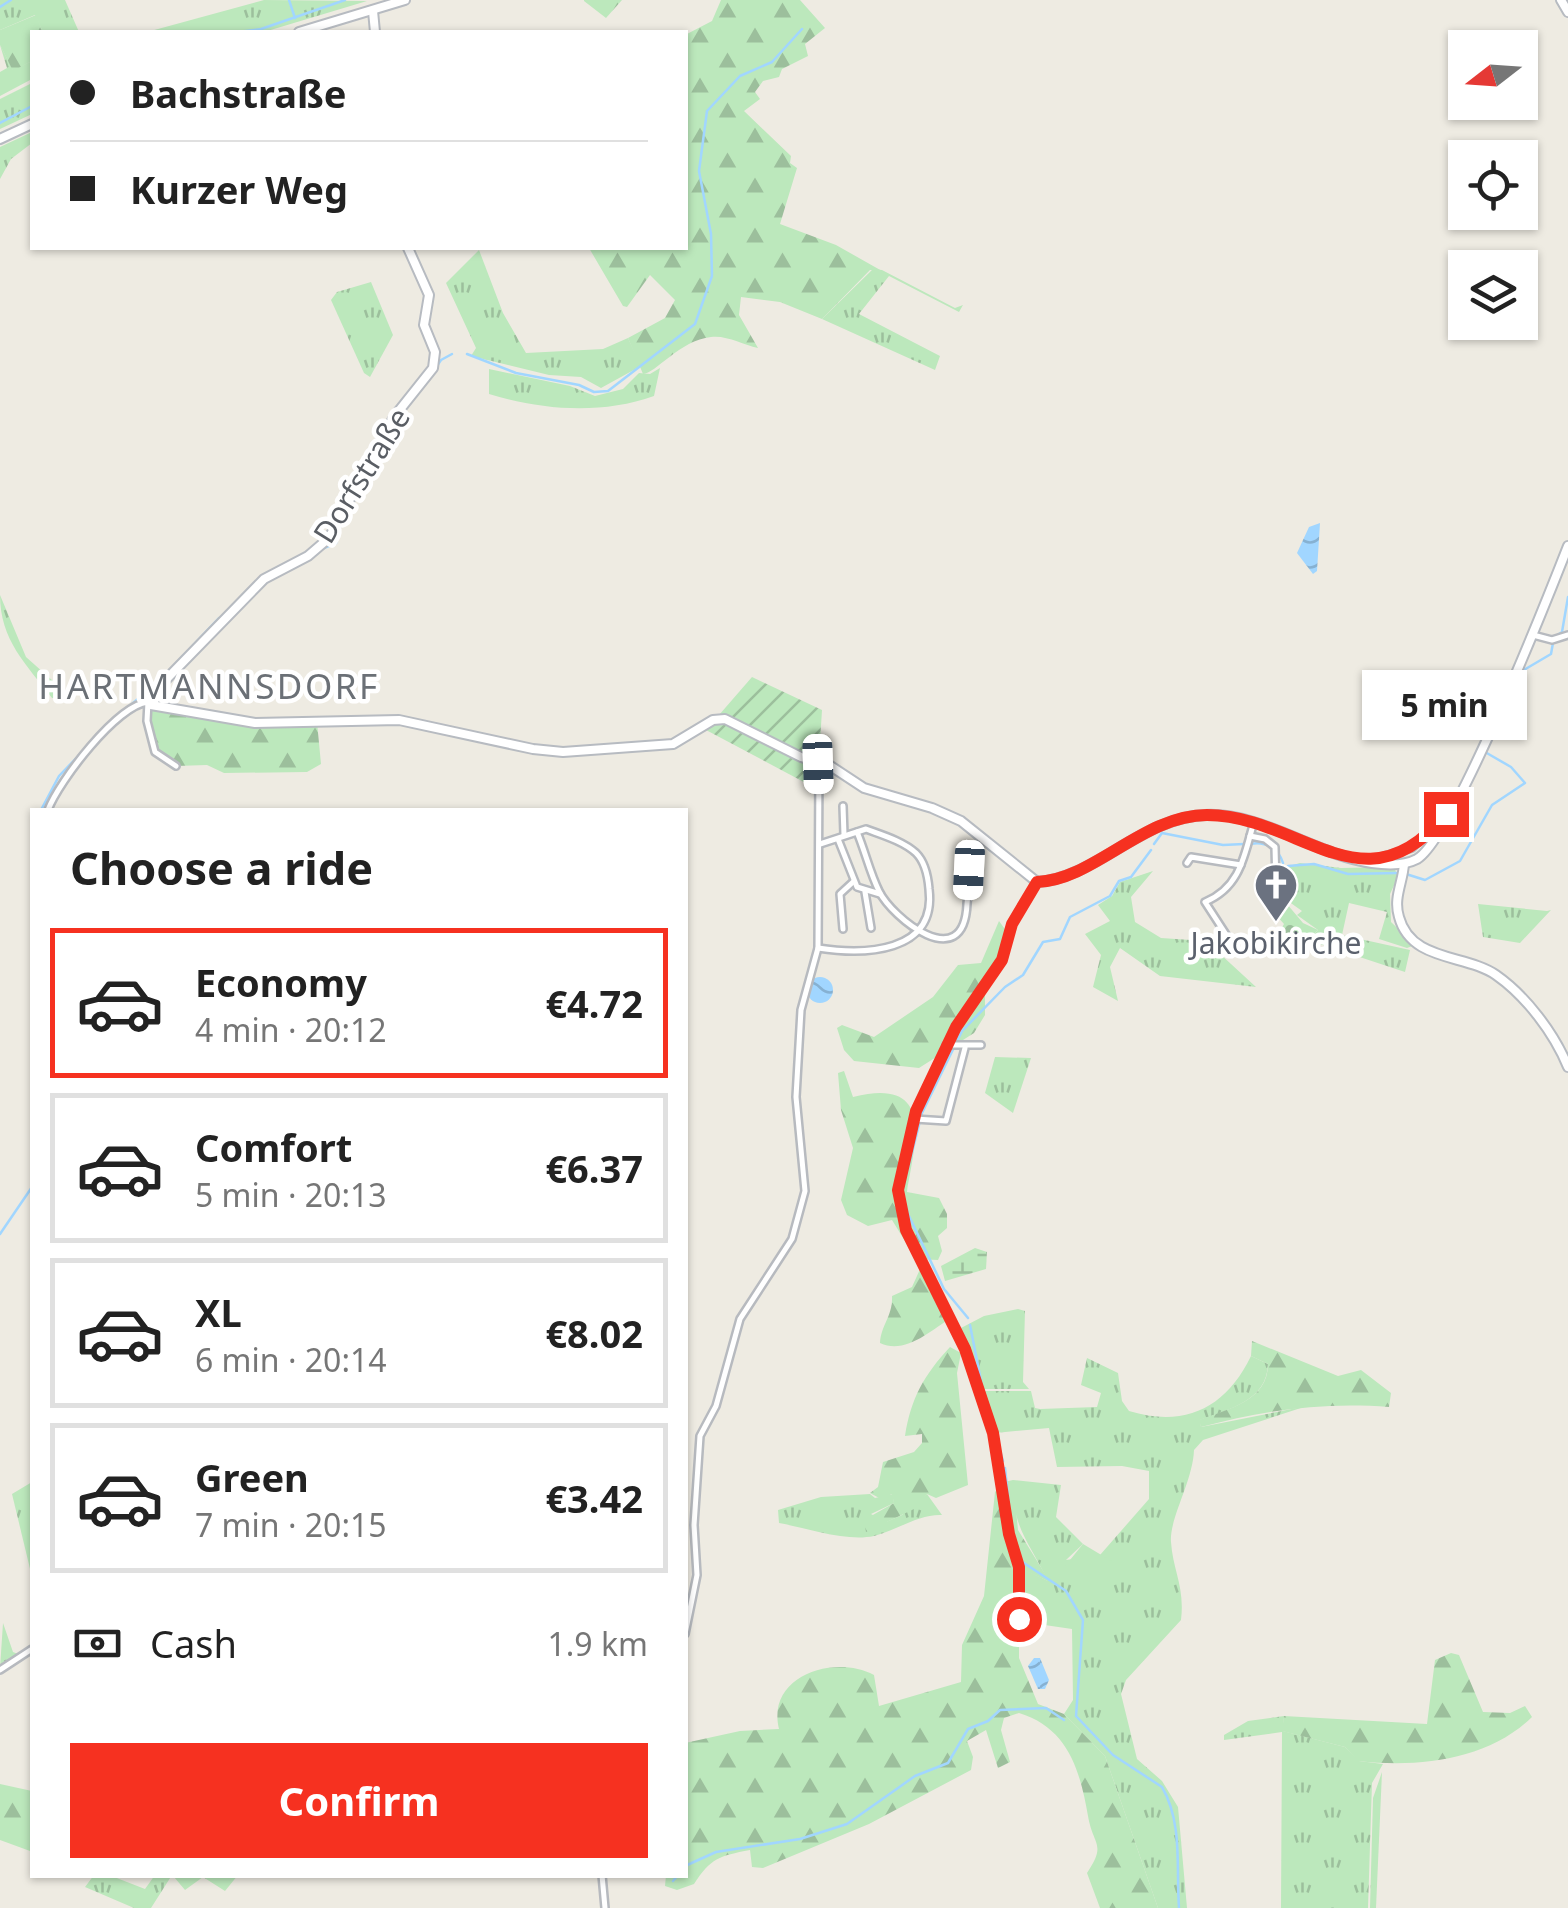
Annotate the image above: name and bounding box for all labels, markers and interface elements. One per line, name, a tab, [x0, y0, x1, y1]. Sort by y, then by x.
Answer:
north arrow	[1448, 30, 1538, 120]
map controls	[1448, 30, 1538, 340]
text: Bachstraße	[130, 67, 346, 119]
button: locate	[1448, 140, 1538, 230]
text: Kurzer Weg	[130, 163, 348, 215]
button: layers	[1448, 250, 1538, 340]
street label: Dorfstraße	[303, 399, 419, 551]
district label: HARTMANNSDORF	[38, 662, 380, 709]
callout: 5 min	[1364, 669, 1528, 739]
text: 5 min	[1400, 683, 1489, 726]
car	[802, 733, 834, 795]
route end	[1424, 792, 1469, 837]
text: Choose a ride	[70, 837, 373, 898]
car	[952, 839, 986, 901]
church icon: Jakobikirche	[1253, 862, 1299, 923]
place label: Jakobikirche	[1188, 922, 1361, 963]
text: Economy	[195, 956, 367, 1008]
icon: car	[75, 958, 165, 1048]
text: €4.72	[545, 977, 643, 1029]
text: 4 min · 20:12	[195, 1008, 387, 1051]
text: Comfort	[195, 1121, 352, 1173]
icon: car	[75, 1123, 165, 1213]
text: €6.37	[545, 1142, 643, 1194]
text: 5 min · 20:13	[195, 1173, 387, 1216]
text: XL	[195, 1286, 242, 1338]
icon: car	[75, 1288, 165, 1378]
text: €8.02	[545, 1307, 643, 1359]
text: 6 min · 20:14	[195, 1338, 387, 1381]
text: Green	[195, 1451, 309, 1503]
icon: car	[75, 1453, 165, 1543]
text: €3.42	[545, 1472, 643, 1524]
text: 7 min · 20:15	[195, 1503, 387, 1546]
route start	[997, 1597, 1042, 1642]
icon: cash	[70, 1616, 125, 1671]
text: Cash	[150, 1617, 237, 1669]
text: 1.9 km	[547, 1622, 648, 1665]
button: Confirm	[70, 1743, 648, 1858]

